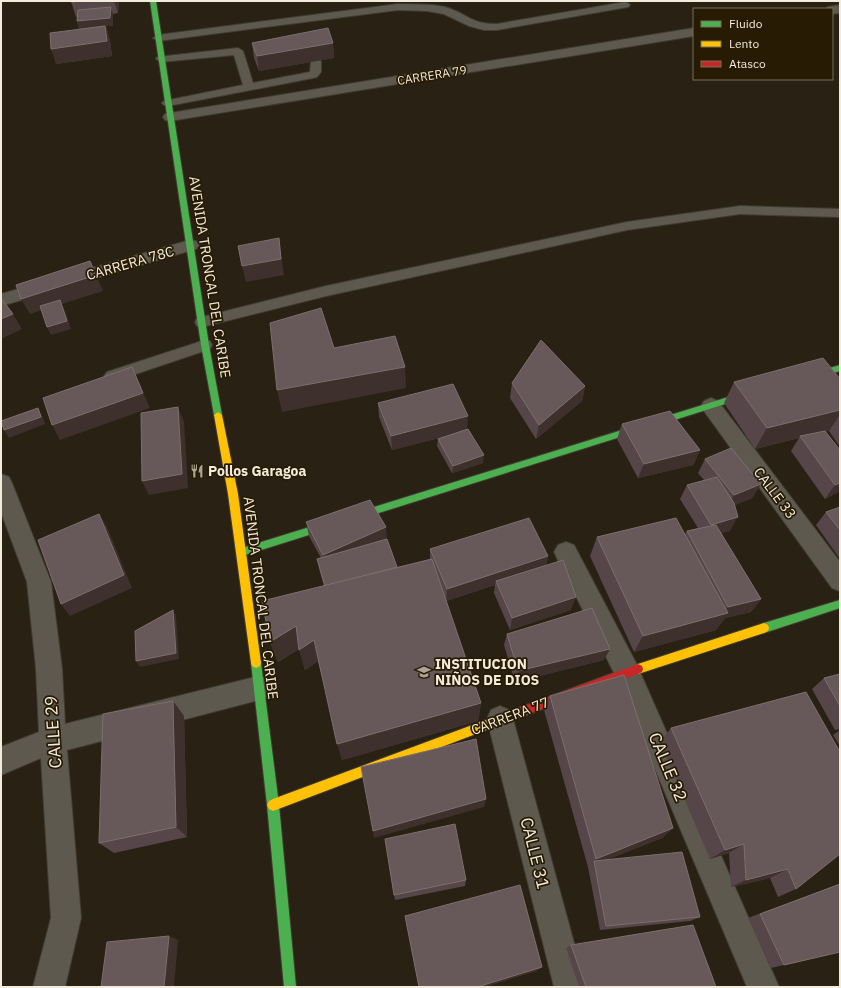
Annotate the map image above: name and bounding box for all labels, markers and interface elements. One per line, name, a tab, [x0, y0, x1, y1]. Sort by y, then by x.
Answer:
legend	[693, 8, 833, 80]
text: Fluido	[729, 16, 763, 31]
text: Lento	[729, 36, 759, 51]
text: Atasco	[729, 56, 766, 71]
street label: CARRERA 79	[396, 62, 468, 88]
street label: AVENIDA TRONCAL DEL CARIBE	[185, 175, 235, 379]
street label: CARRERA 78C	[84, 242, 176, 284]
place label: Pollos Garagoa	[208, 462, 306, 480]
restaurant icon: Pollos Garagoa	[189, 463, 205, 479]
street label: CALLE 33	[750, 464, 800, 522]
street label: AVENIDA TRONCAL DEL CARIBE	[240, 496, 282, 700]
place label: INSTITUCION NIÑOS DE DIOS	[435, 655, 540, 689]
school or university icon: INSTITUCION NIÑOS DE DIOS	[416, 664, 432, 680]
street label: CARRERA 77	[469, 693, 551, 739]
street label: CALLE 29	[39, 695, 67, 769]
street label: CALLE 32	[644, 729, 692, 805]
street label: CALLE 31	[516, 815, 554, 891]

